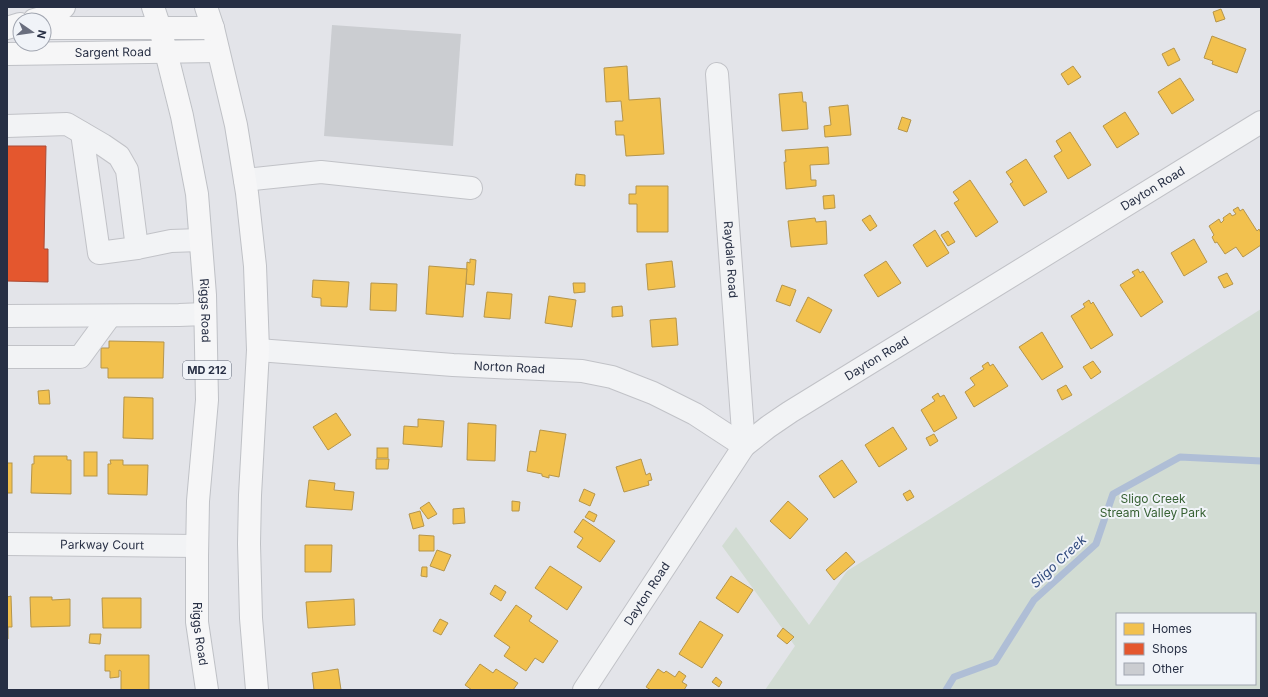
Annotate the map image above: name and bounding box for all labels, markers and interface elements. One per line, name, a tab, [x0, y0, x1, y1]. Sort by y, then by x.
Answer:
north arrow	[12, 12, 52, 52]
text: N	[34, 29, 50, 40]
street label: Sargent Road	[75, 44, 151, 60]
street label: Dayton Road	[1118, 163, 1187, 214]
street label: Raydale Road	[721, 220, 741, 298]
street label: Riggs Road	[197, 278, 214, 343]
street label: Dayton Road	[842, 333, 911, 384]
street label: Norton Road	[473, 358, 545, 376]
road number: MD 212	[183, 361, 231, 379]
park label: Sligo Creek Stream Valley Park	[1100, 491, 1207, 520]
water label: Sligo Creek	[1027, 531, 1090, 591]
street label: Parkway Court	[60, 537, 144, 552]
street label: Dayton Road	[620, 559, 673, 628]
street label: Riggs Road	[190, 602, 211, 667]
legend	[1116, 613, 1256, 685]
text: Homes	[1152, 621, 1192, 636]
text: Shops	[1152, 641, 1188, 656]
text: Other	[1152, 661, 1184, 676]

